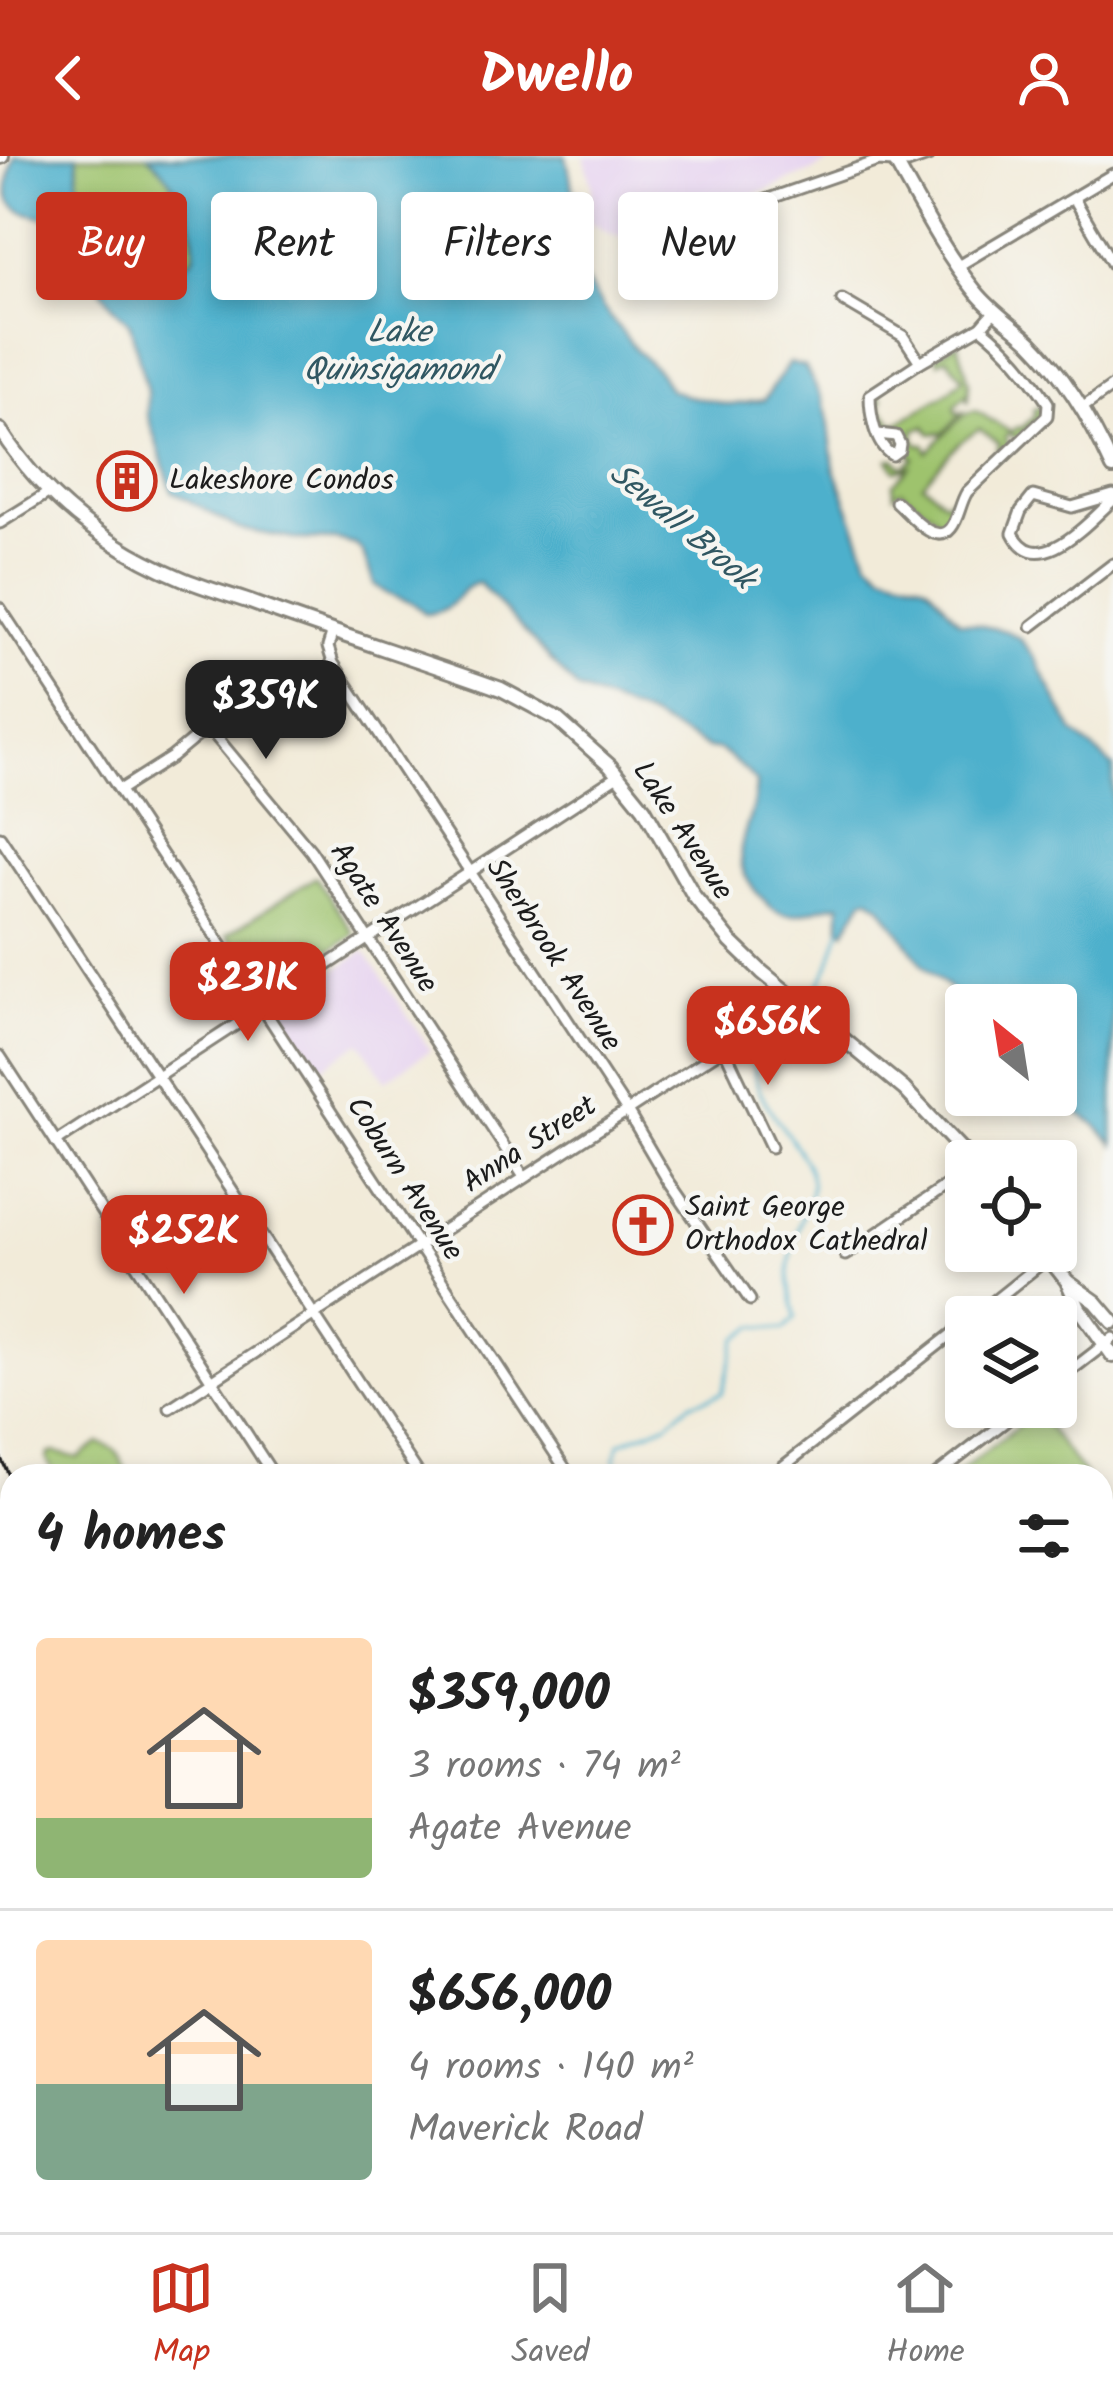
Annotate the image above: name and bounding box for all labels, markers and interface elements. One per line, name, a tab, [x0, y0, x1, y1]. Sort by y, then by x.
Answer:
text: Dwello	[479, 35, 634, 121]
icon: back	[36, 45, 102, 111]
icon: person	[1011, 45, 1077, 111]
chip: Buy	[36, 192, 187, 300]
chip: Rent	[211, 192, 377, 300]
chip: Filters	[401, 192, 594, 300]
chip: New	[618, 192, 778, 300]
water label: Lake Quinsigamond	[304, 307, 502, 398]
building icon: Lakeshore Condos	[96, 450, 158, 512]
water label: Sewall Brook	[596, 450, 769, 607]
place label: Lakeshore Condos	[169, 457, 394, 505]
pin: $359K	[182, 660, 350, 762]
text: $359K	[212, 668, 320, 730]
street label: Lake Avenue	[619, 752, 745, 910]
street label: Agate Avenue	[316, 833, 450, 1003]
street label: Sherbrook Avenue	[472, 849, 634, 1061]
pin: $231K	[164, 942, 332, 1044]
text: $231K	[197, 950, 299, 1012]
north arrow	[945, 984, 1077, 1116]
map controls	[945, 984, 1077, 1428]
pin: $656K	[684, 986, 852, 1088]
text: $656K	[714, 994, 822, 1056]
street label: Anna Street	[453, 1083, 607, 1207]
street label: Coburn Avenue	[333, 1087, 475, 1271]
button: locate	[945, 1140, 1077, 1272]
place label: Saint George Orthodox Cathedral	[685, 1184, 928, 1266]
church icon: Saint George Orthodox Cathedral	[612, 1194, 674, 1256]
pin: $252K	[100, 1195, 268, 1297]
text: $252K	[128, 1203, 240, 1265]
button: layers	[945, 1296, 1077, 1428]
text: 4 homes	[36, 1496, 226, 1577]
icon: filters	[1011, 1503, 1077, 1569]
text: $359,000	[408, 1656, 610, 1737]
icon: home	[132, 1686, 276, 1830]
text: 3 rooms · 74 m²	[408, 1737, 681, 1799]
text: Agate Avenue	[408, 1799, 632, 1861]
text: $656,000	[408, 1957, 611, 2038]
icon: home	[132, 1988, 276, 2132]
text: 4 rooms · 140 m²	[408, 2038, 693, 2100]
text: Maverick Road	[408, 2100, 643, 2162]
tab: Map	[148, 2255, 214, 2380]
tab: Saved	[511, 2255, 590, 2380]
tab: Home	[886, 2255, 965, 2380]

